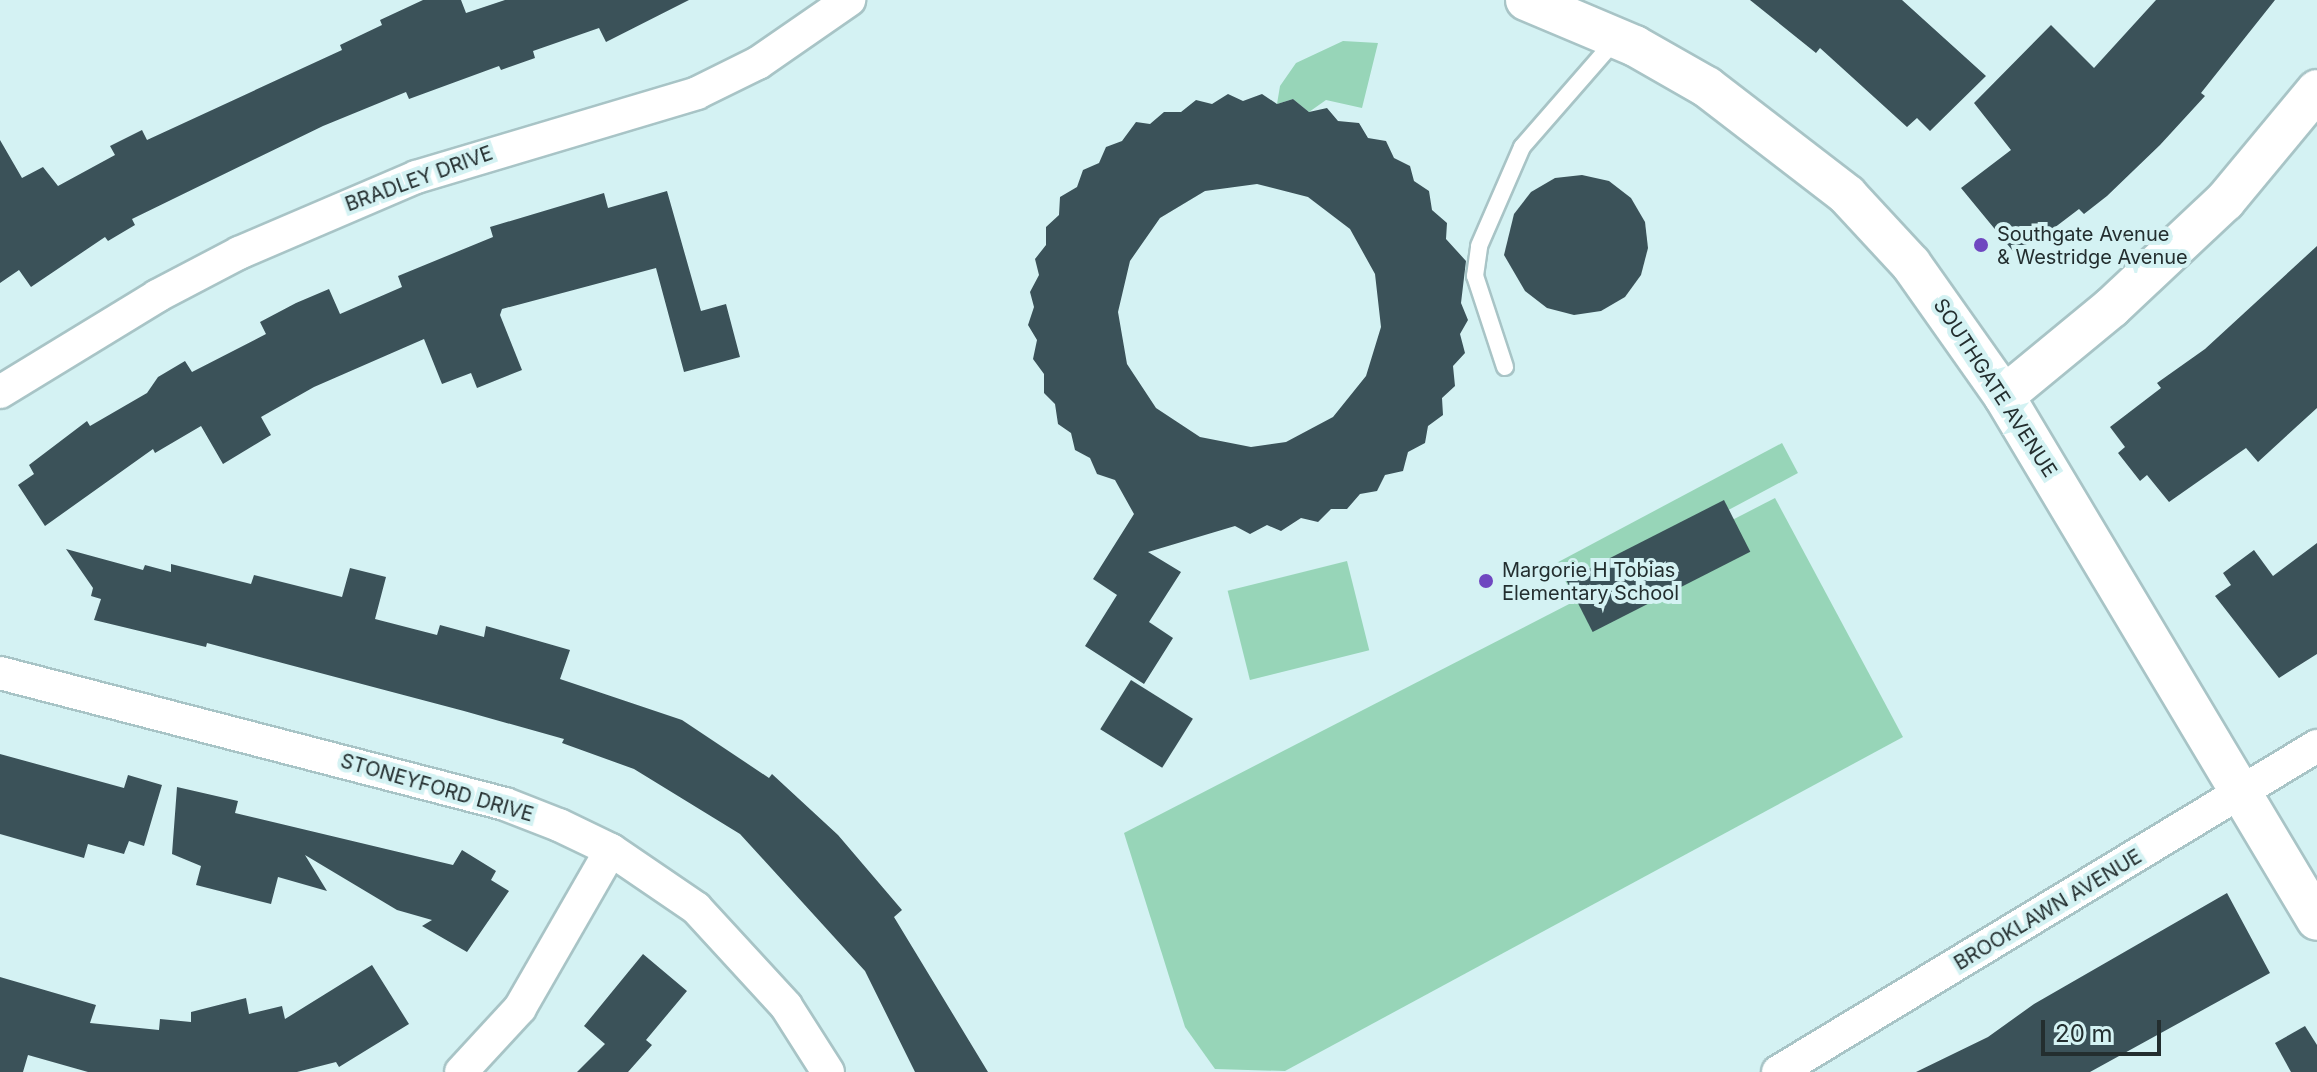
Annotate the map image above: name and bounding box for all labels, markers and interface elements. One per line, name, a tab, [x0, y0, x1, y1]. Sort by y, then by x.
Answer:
street label: BRADLEY DRIVE	[342, 141, 496, 217]
place label: Southgate Avenue & Westridge Avenue	[1997, 222, 2188, 269]
marker: Southgate Avenue & Westridge Avenue	[1972, 236, 1990, 254]
street label: SOUTHGATE AVENUE	[1928, 294, 2062, 482]
place label: Margorie H Tobias Elementary School	[1502, 558, 1679, 605]
marker: Margorie H Tobias Elementary School	[1477, 572, 1495, 590]
street label: STONEYFORD DRIVE	[338, 749, 536, 827]
street label: BROOKLAWN AVENUE	[1950, 844, 2146, 976]
scale bar	[2045, 1004, 2165, 1054]
text: 20 m	[2055, 1019, 2113, 1048]

